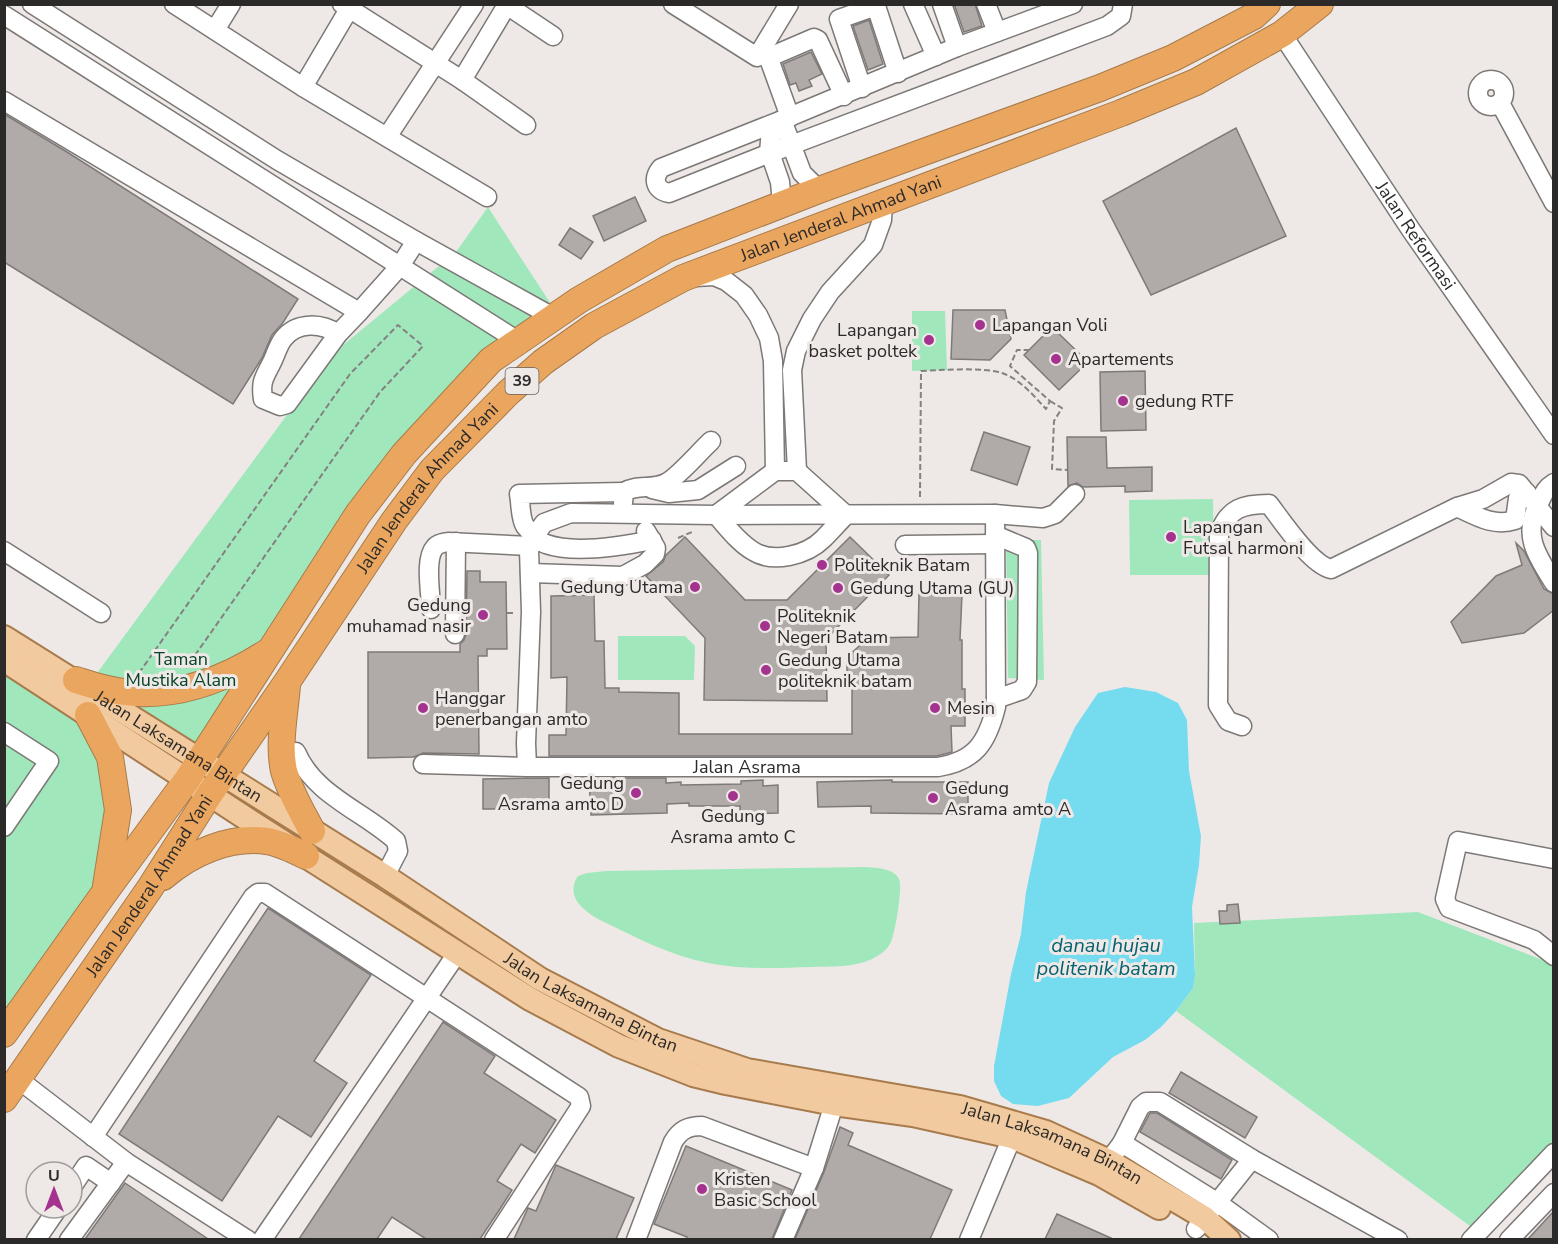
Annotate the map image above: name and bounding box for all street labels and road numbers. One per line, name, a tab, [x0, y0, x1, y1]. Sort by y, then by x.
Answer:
street label: Jalan Jenderal Ahmad Yani	[736, 170, 945, 268]
street label: Jalan Reformasi	[1370, 176, 1461, 295]
road number: 39	[506, 368, 538, 394]
street label: Jalan Jenderal Ahmad Yani	[350, 398, 504, 579]
street label: Jalan Laksamana Bintan	[89, 684, 267, 808]
street label: Jalan Asrama	[692, 755, 801, 779]
street label: Jalan Jenderal Ahmad Yani	[80, 790, 218, 982]
street label: Jalan Laksamana Bintan	[499, 946, 681, 1058]
street label: Jalan Laksamana Bintan	[958, 1096, 1147, 1190]

